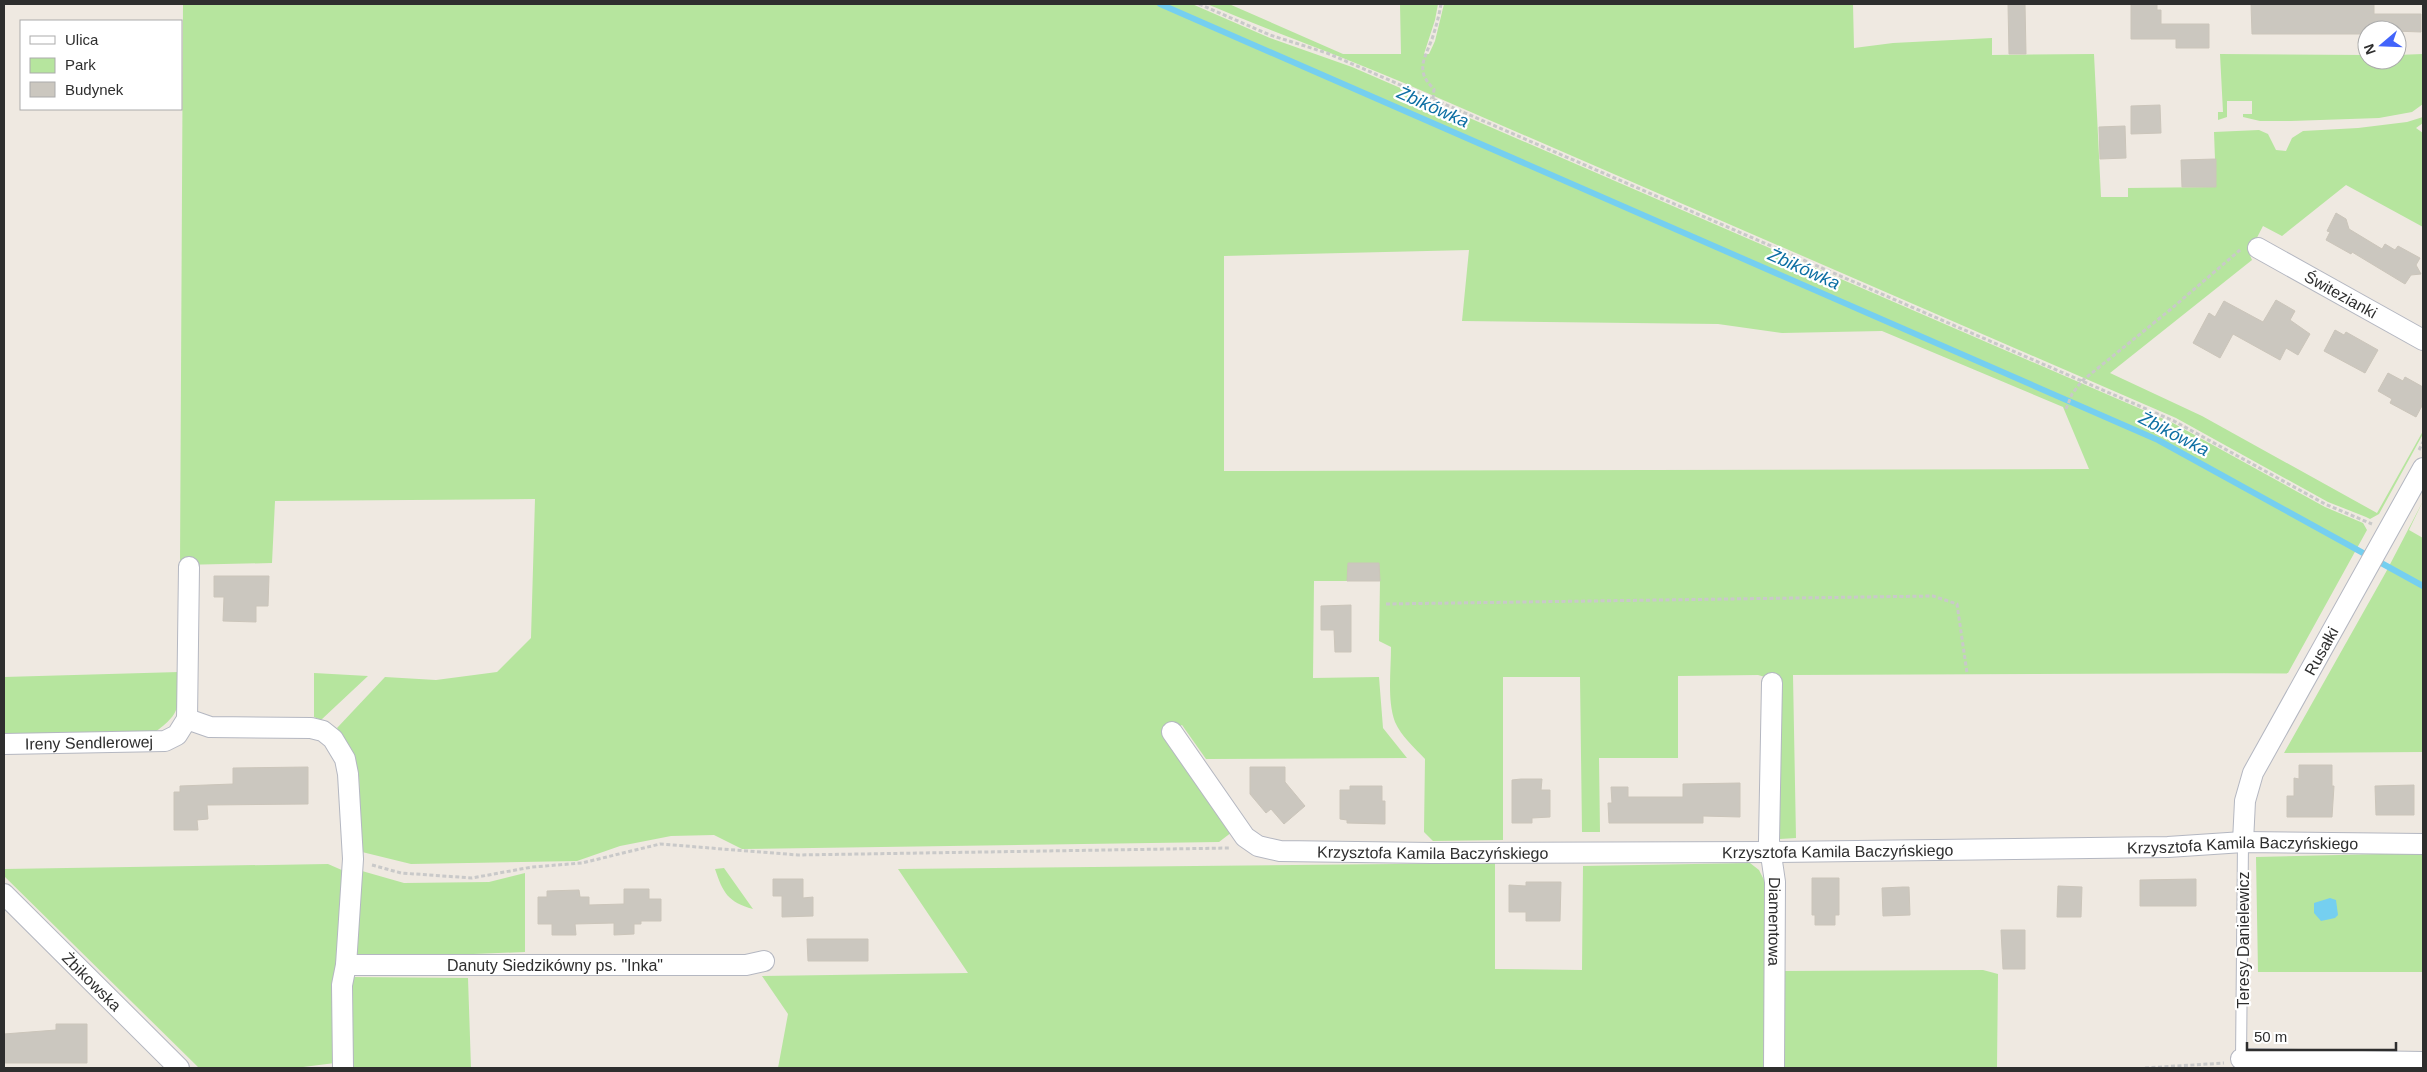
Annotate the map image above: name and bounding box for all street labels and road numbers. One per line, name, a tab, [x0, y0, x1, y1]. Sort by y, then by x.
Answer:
street label: Świtezianki	[2302, 266, 2380, 321]
street label: Rusałki	[2301, 624, 2341, 678]
street label: Ireny Sendlerowej	[25, 733, 153, 752]
street label: Krzysztofa Kamila Baczyńskiego	[2127, 833, 2358, 856]
street label: Krzysztofa Kamila Baczyńskiego	[1722, 841, 1954, 861]
street label: Krzysztofa Kamila Baczyńskiego	[1317, 843, 1549, 862]
street label: Teresy Danielewicz	[2235, 872, 2252, 1008]
street label: Diamentowa	[1766, 877, 1784, 966]
street label: Żbikowska	[59, 948, 125, 1014]
street label: Danuty Siedzikówny ps. "Inka"	[447, 957, 663, 974]

